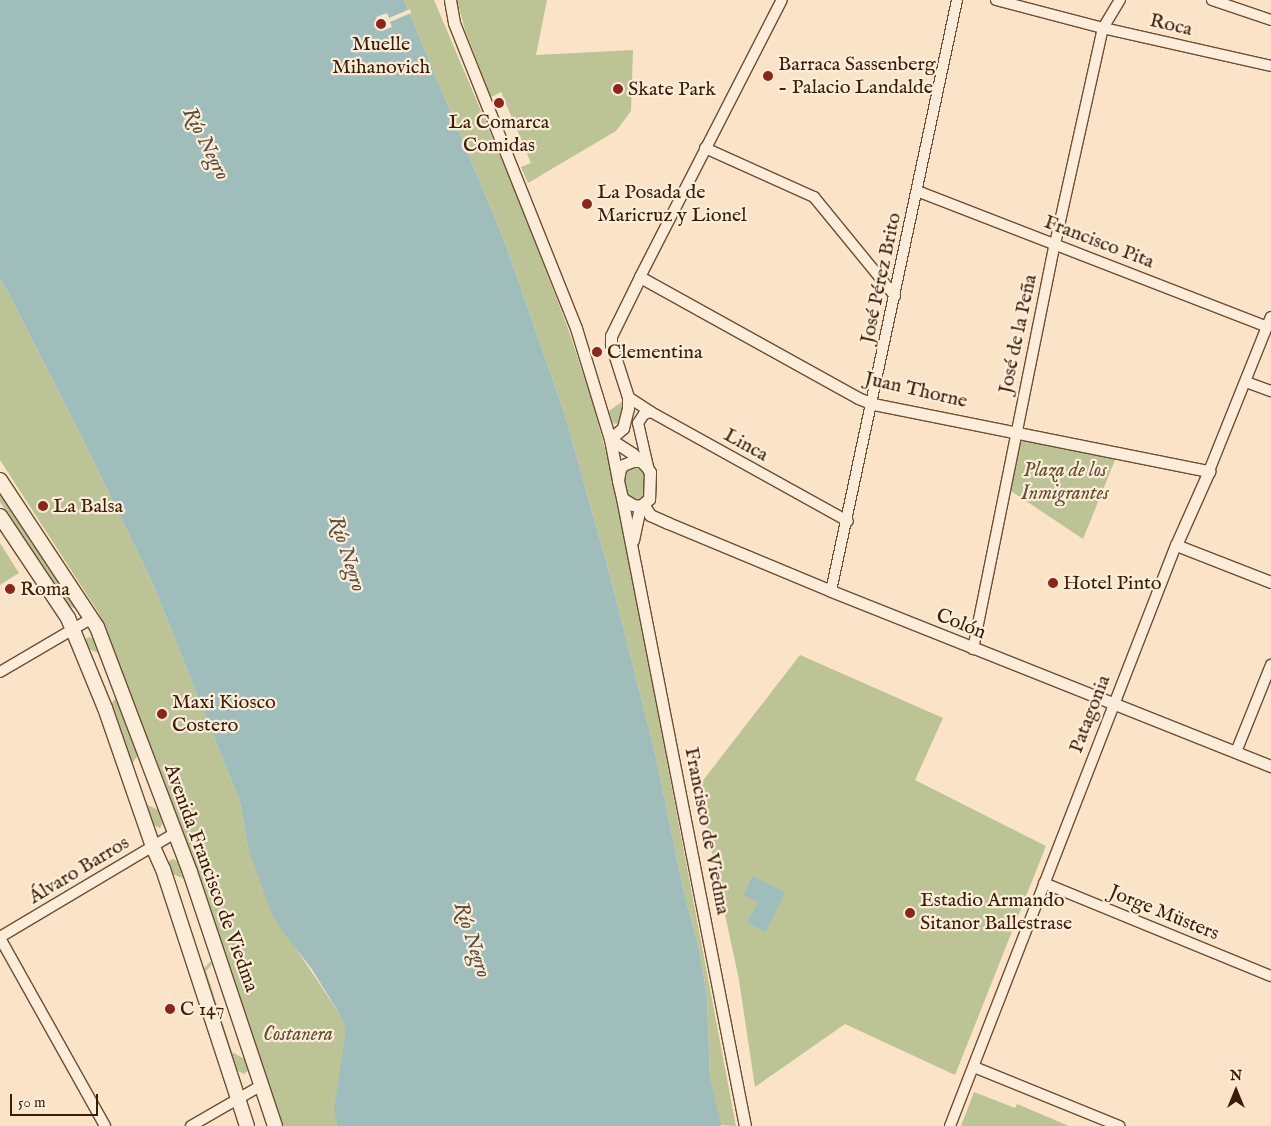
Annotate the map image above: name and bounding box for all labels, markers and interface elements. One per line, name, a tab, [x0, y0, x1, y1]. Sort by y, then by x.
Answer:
street label: Roca	[1147, 8, 1195, 42]
marker: Muelle Mihanovich	[375, 18, 387, 30]
place label: Muelle Mihanovich	[332, 32, 430, 79]
place label: Barraca Sassenberg - Palacio Landalde	[778, 52, 936, 99]
marker: Barraca Sassenberg - Palacio Landalde	[762, 70, 774, 82]
place label: Skate Park	[628, 77, 716, 101]
marker: Skate Park	[612, 83, 624, 95]
marker: La Comarca Comidas	[493, 97, 505, 109]
water label: Río Negro	[176, 103, 234, 185]
place label: La Comarca Comidas	[449, 111, 549, 158]
place label: La Posada de Maricruz y Lionel	[597, 180, 747, 227]
marker: La Posada de Maricruz y Lionel	[581, 198, 593, 210]
street label: José Pérez Brito	[855, 210, 907, 346]
street label: Francisco Pita	[1040, 210, 1158, 274]
street label: José de la Peña	[994, 272, 1042, 396]
place label: Clementina	[607, 340, 703, 364]
marker: Clementina	[591, 346, 603, 358]
street label: Juan Thorne	[862, 367, 970, 413]
street label: Linca	[719, 423, 773, 467]
park label: Plaza de los Inmigrantes	[1021, 459, 1109, 506]
place label: La Balsa	[53, 494, 123, 518]
marker: La Balsa	[37, 500, 49, 512]
water label: Río Negro	[322, 513, 370, 595]
place label: Hotel Pinto	[1063, 571, 1162, 595]
place label: Roma	[20, 577, 70, 601]
marker: Hotel Pinto	[1047, 577, 1059, 589]
marker: Roma	[4, 583, 16, 595]
street label: Colón	[933, 603, 989, 645]
street label: Patagonia	[1064, 672, 1116, 756]
place label: Maxi Kiosco Costero	[172, 690, 276, 737]
marker: Maxi Kiosco Costero	[156, 708, 168, 720]
street label: Francisco de Viedma	[679, 745, 735, 917]
street label: Avenida Francisco de Viedma	[159, 761, 263, 995]
street label: Álvaro Barros	[24, 831, 134, 909]
street label: Jorge Müsters	[1105, 880, 1223, 946]
place label: Estadio Armando Sitanor Ballestrase	[920, 889, 1072, 936]
water label: Río Negro	[447, 899, 495, 981]
marker: Estadio Armando Sitanor Ballestrase	[904, 907, 916, 919]
place label: C 147	[180, 997, 225, 1021]
marker: C 147	[164, 1003, 176, 1015]
park label: Costanera	[263, 1022, 333, 1046]
north arrow	[1211, 1066, 1261, 1116]
text: N	[1230, 1067, 1242, 1085]
scale bar	[12, 1084, 100, 1116]
text: 50 m	[18, 1093, 46, 1112]

